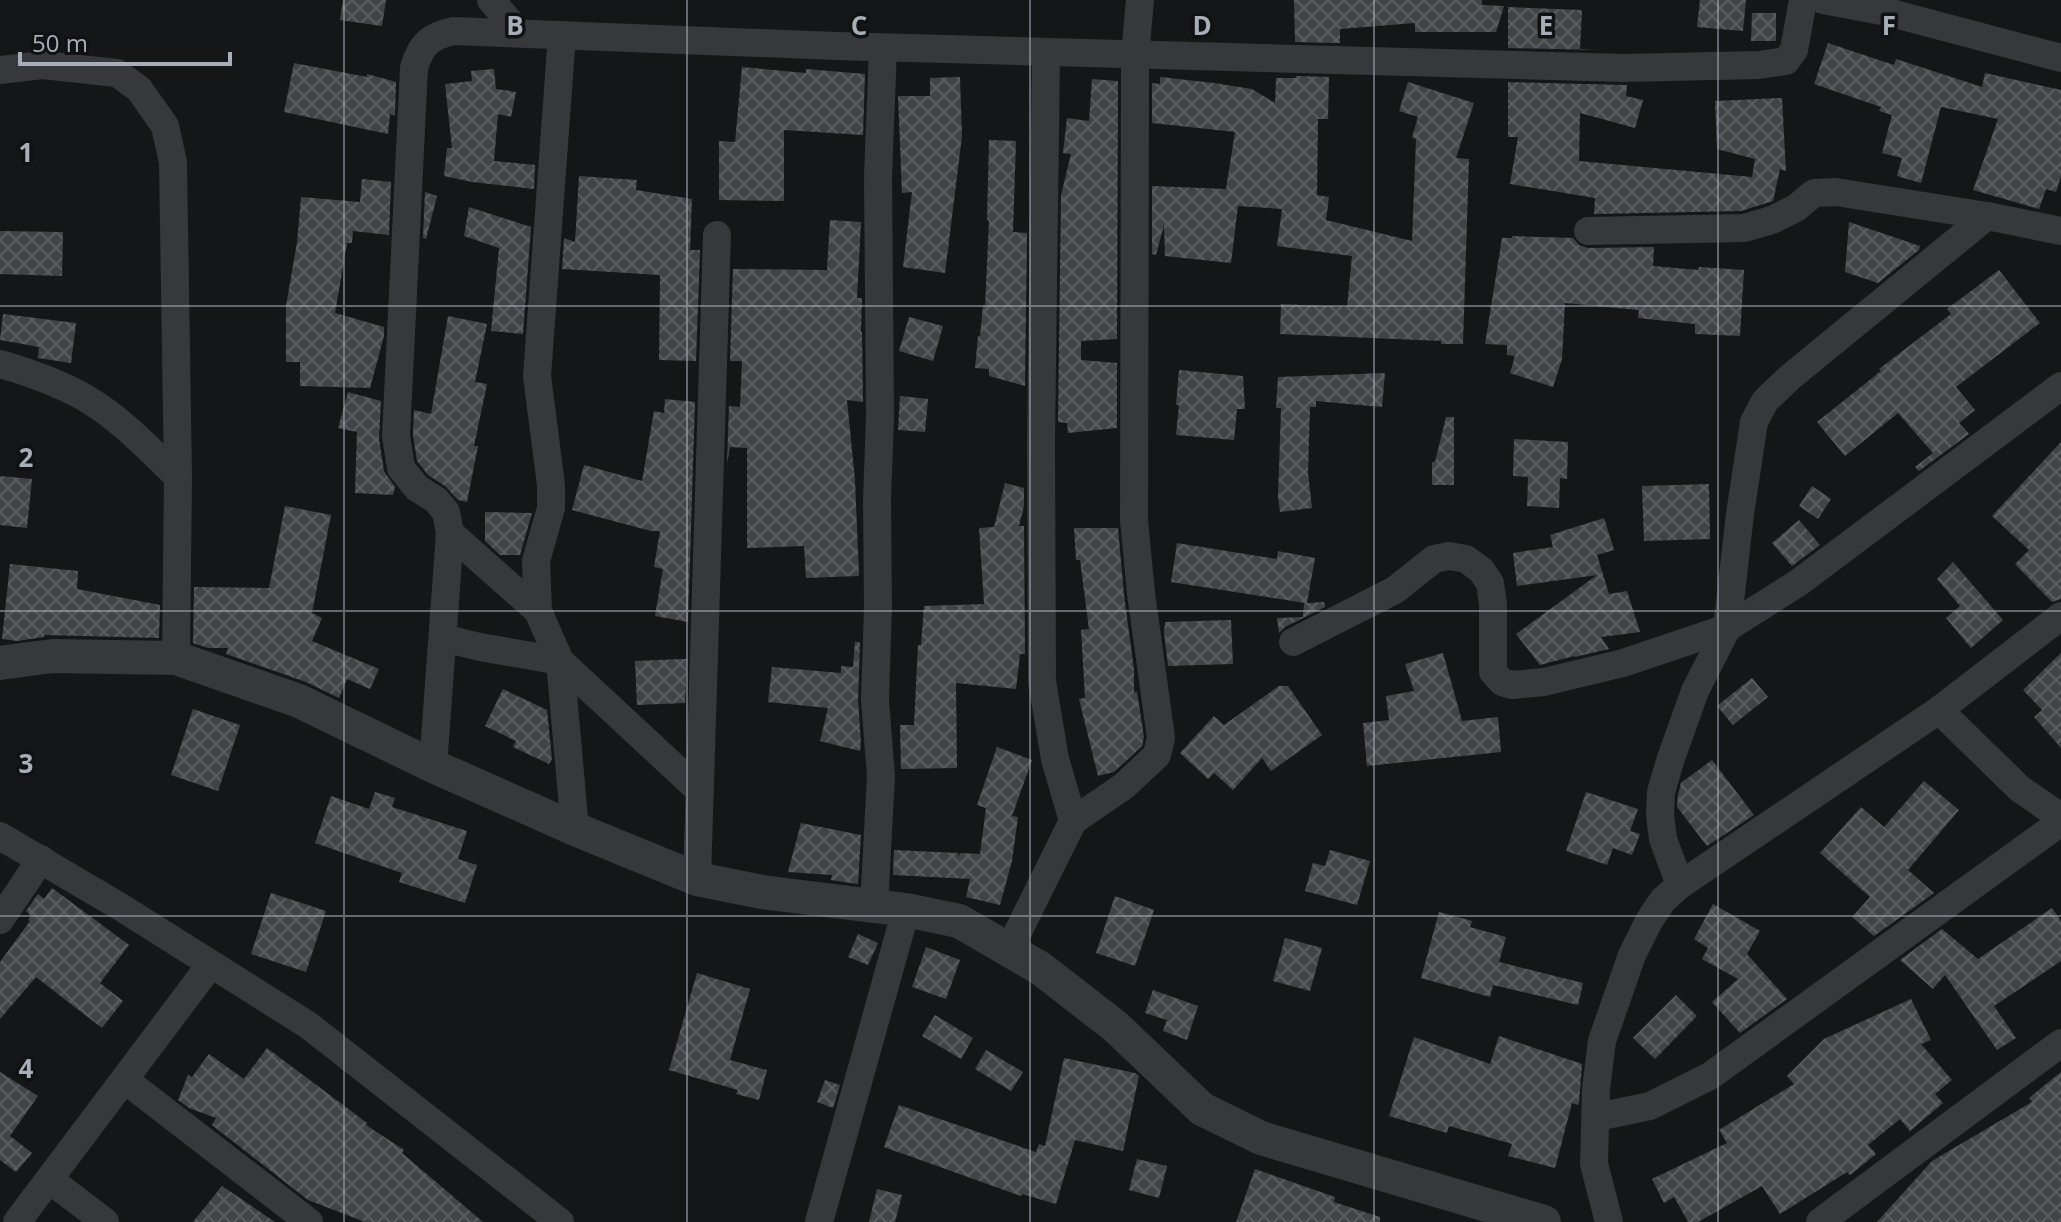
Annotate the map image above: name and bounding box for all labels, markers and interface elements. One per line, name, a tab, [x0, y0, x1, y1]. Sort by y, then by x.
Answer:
text: B	[506, 7, 524, 43]
text: C	[851, 7, 867, 43]
text: D	[1192, 7, 1212, 43]
text: E	[1539, 7, 1553, 43]
text: F	[1882, 7, 1896, 43]
scale bar	[20, 16, 230, 66]
text: 50 m	[32, 26, 88, 59]
text: 1	[19, 134, 33, 170]
text: 2	[19, 439, 34, 475]
text: 3	[19, 745, 33, 781]
text: 4	[19, 1050, 34, 1086]

